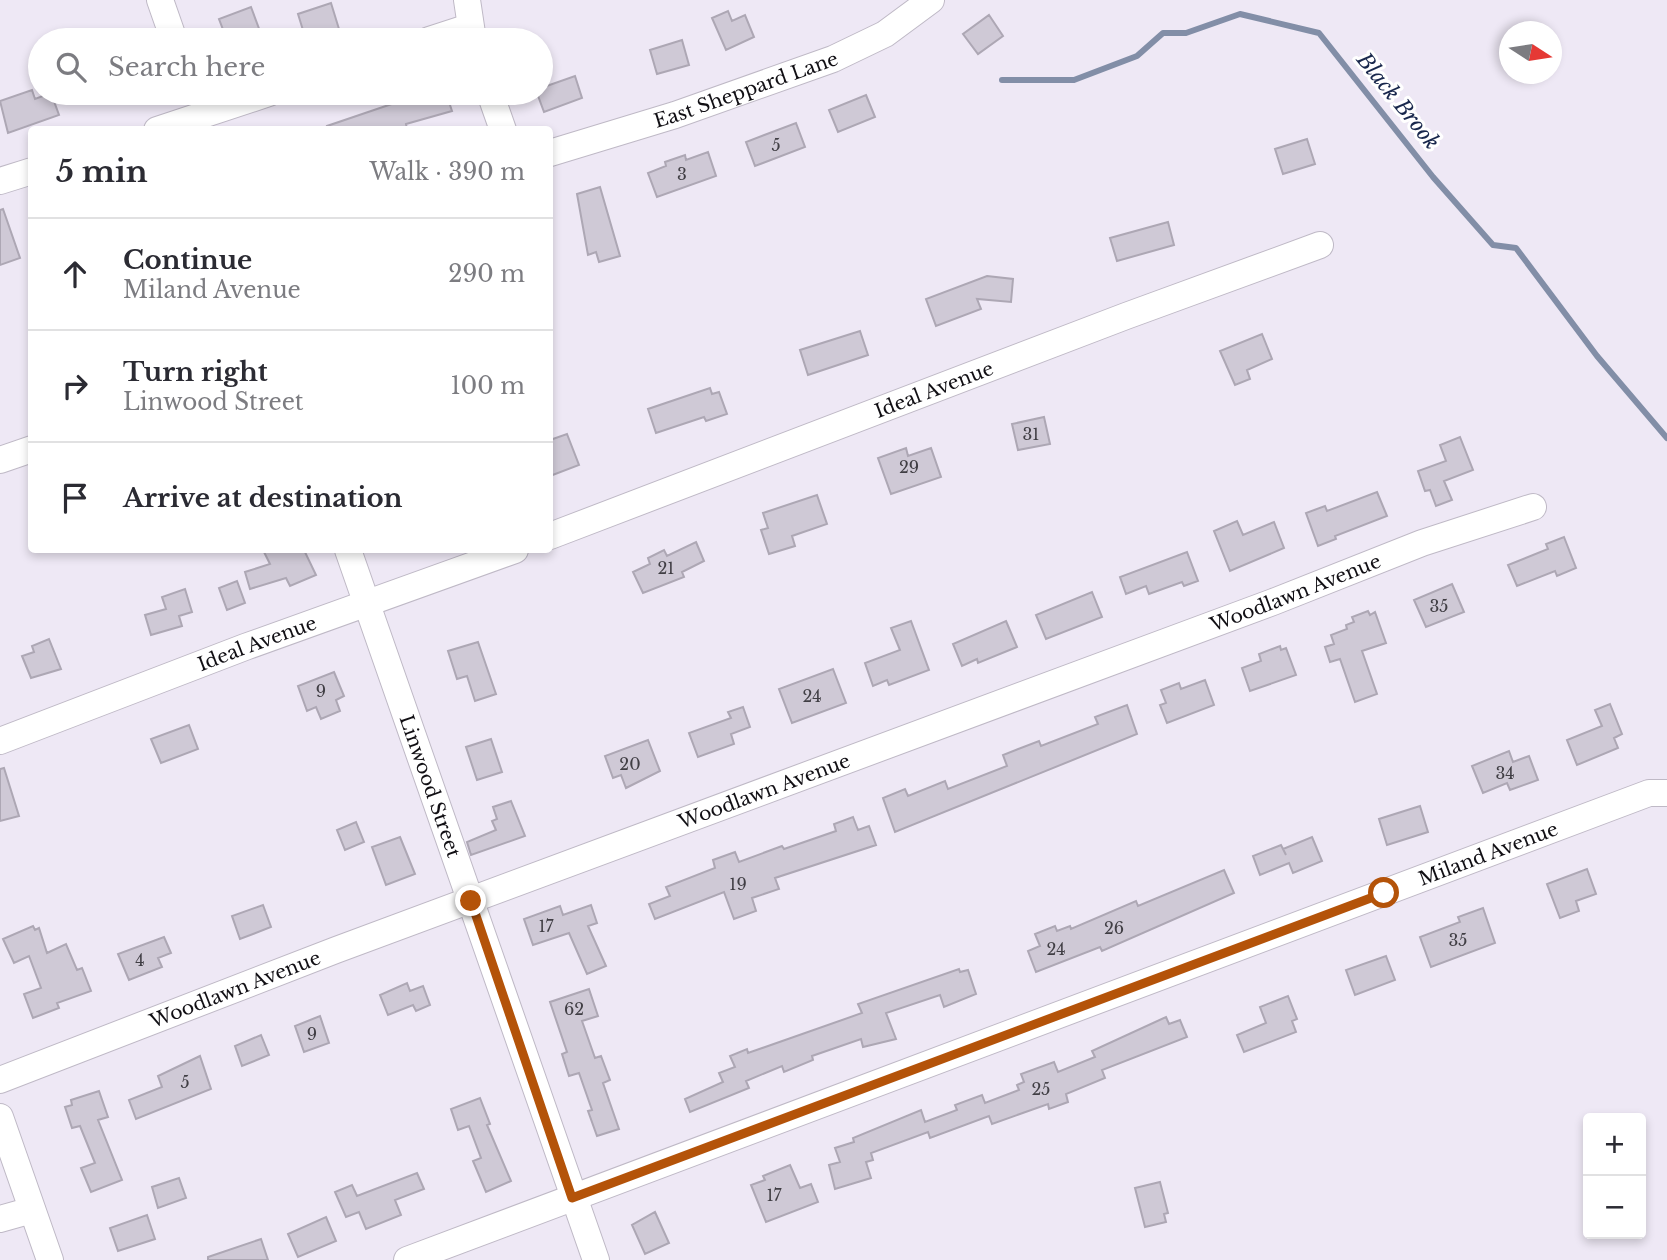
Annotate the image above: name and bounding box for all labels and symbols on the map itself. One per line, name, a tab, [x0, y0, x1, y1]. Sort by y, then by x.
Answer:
north arrow	[1499, 21, 1562, 84]
street label: East Sheppard Lane	[651, 47, 841, 133]
water label: Black Brook	[1351, 47, 1445, 155]
house number: 5	[771, 135, 781, 155]
house number: 3	[677, 164, 687, 184]
street label: Ideal Avenue	[872, 357, 997, 423]
house number: 31	[1023, 424, 1040, 444]
house number: 29	[899, 457, 919, 477]
street label: Woodlawn Avenue	[1206, 549, 1384, 637]
house number: 21	[658, 558, 675, 578]
house number: 35	[1430, 596, 1448, 616]
street label: Ideal Avenue	[194, 611, 320, 676]
house number: 9	[316, 681, 326, 701]
house number: 24	[802, 686, 822, 706]
street label: Linwood Street	[395, 712, 466, 861]
street label: Woodlawn Avenue	[674, 749, 853, 834]
house number: 20	[619, 754, 641, 774]
house number: 34	[1495, 763, 1515, 783]
street label: Miland Avenue	[1415, 817, 1561, 891]
house number: 19	[729, 874, 747, 894]
route start	[1368, 877, 1399, 908]
route end	[455, 885, 486, 916]
house number: 17	[538, 916, 555, 936]
house number: 26	[1104, 918, 1124, 938]
house number: 35	[1449, 930, 1467, 950]
house number: 24	[1046, 939, 1066, 959]
street label: Woodlawn Avenue	[146, 946, 324, 1033]
house number: 4	[135, 950, 145, 970]
house number: 62	[564, 999, 584, 1019]
house number: 9	[307, 1024, 317, 1044]
house number: 5	[180, 1072, 190, 1092]
house number: 25	[1032, 1079, 1050, 1099]
house number: 17	[766, 1185, 783, 1205]

